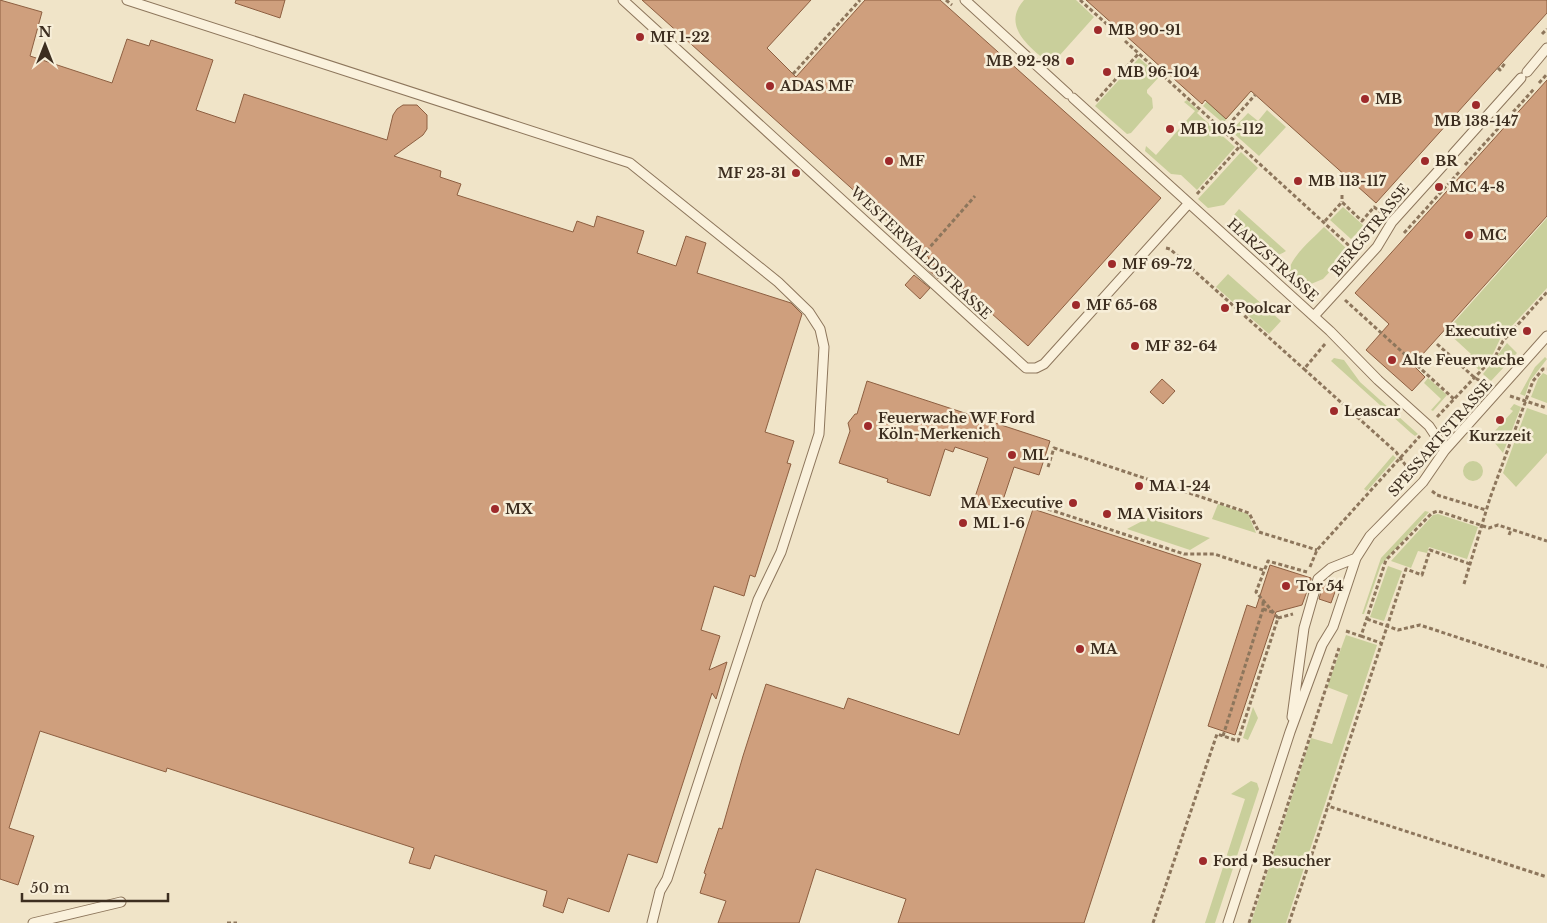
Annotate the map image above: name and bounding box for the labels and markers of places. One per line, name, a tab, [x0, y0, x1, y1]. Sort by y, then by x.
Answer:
place label: MB 90-91	[1108, 21, 1181, 39]
marker: MB 90-91	[1092, 24, 1104, 36]
place label: MF 1-22	[650, 28, 710, 46]
marker: MF 1-22	[634, 31, 646, 43]
place label: MB 92-98	[986, 52, 1060, 70]
marker: MB 92-98	[1064, 55, 1076, 67]
place label: MB 96-104	[1117, 63, 1199, 81]
marker: MB 96-104	[1101, 66, 1113, 78]
place label: ADAS MF	[779, 77, 854, 95]
marker: ADAS MF	[764, 80, 776, 92]
place label: MB	[1375, 90, 1402, 108]
marker: MB	[1359, 93, 1371, 105]
marker: MB 138-147	[1470, 99, 1482, 111]
place label: MB 138-147	[1434, 112, 1519, 130]
place label: MB 105-112	[1180, 120, 1264, 138]
marker: MB 105-112	[1164, 123, 1176, 135]
place label: MF	[899, 152, 925, 170]
place label: BR	[1435, 152, 1458, 170]
marker: MF	[883, 155, 895, 167]
marker: BR	[1419, 155, 1431, 167]
place label: MF 23-31	[718, 164, 786, 182]
marker: MF 23-31	[790, 167, 802, 179]
place label: MB 113-117	[1308, 172, 1387, 190]
marker: MB 113-117	[1292, 175, 1304, 187]
place label: MC 4-8	[1449, 178, 1505, 196]
marker: MC 4-8	[1433, 181, 1445, 193]
place label: MC	[1479, 226, 1506, 244]
marker: MC	[1463, 229, 1475, 241]
place label: MF 69-72	[1122, 255, 1192, 273]
marker: MF 69-72	[1106, 258, 1118, 270]
place label: MF 65-68	[1086, 296, 1158, 314]
marker: MF 65-68	[1070, 299, 1082, 311]
place label: Poolcar	[1235, 299, 1291, 317]
marker: Poolcar	[1219, 302, 1231, 314]
place label: Executive	[1445, 322, 1517, 340]
marker: Executive	[1521, 325, 1533, 337]
place label: MF 32-64	[1145, 337, 1217, 355]
marker: MF 32-64	[1129, 340, 1141, 352]
place label: Alte Feuerwache	[1401, 351, 1524, 369]
marker: Alte Feuerwache	[1386, 354, 1398, 366]
place label: Leascar	[1344, 402, 1400, 420]
marker: Leascar	[1328, 405, 1340, 417]
place label: Feuerwache WF Ford Köln-Merkenich	[878, 409, 1035, 443]
marker: Kurzzeit	[1494, 414, 1506, 426]
marker: Feuerwache WF Ford Köln-Merkenich	[862, 420, 874, 432]
place label: Kurzzeit	[1469, 427, 1532, 445]
place label: ML	[1022, 446, 1049, 464]
marker: ML	[1006, 449, 1018, 461]
place label: MA 1-24	[1149, 477, 1210, 495]
marker: MA 1-24	[1133, 480, 1145, 492]
place label: MA Executive	[960, 494, 1063, 512]
marker: MA Executive	[1067, 497, 1079, 509]
place label: MX	[505, 500, 534, 518]
marker: MX	[489, 503, 501, 515]
place label: MA Visitors	[1117, 505, 1203, 523]
marker: MA Visitors	[1101, 508, 1113, 520]
place label: ML 1-6	[973, 514, 1025, 532]
marker: ML 1-6	[957, 517, 969, 529]
place label: Tor 54	[1296, 577, 1344, 595]
marker: Tor 54	[1280, 580, 1292, 592]
place label: MA	[1090, 640, 1118, 658]
marker: MA	[1074, 643, 1086, 655]
place label: Ford • Besucher	[1213, 852, 1331, 870]
marker: Ford • Besucher	[1197, 855, 1209, 867]

